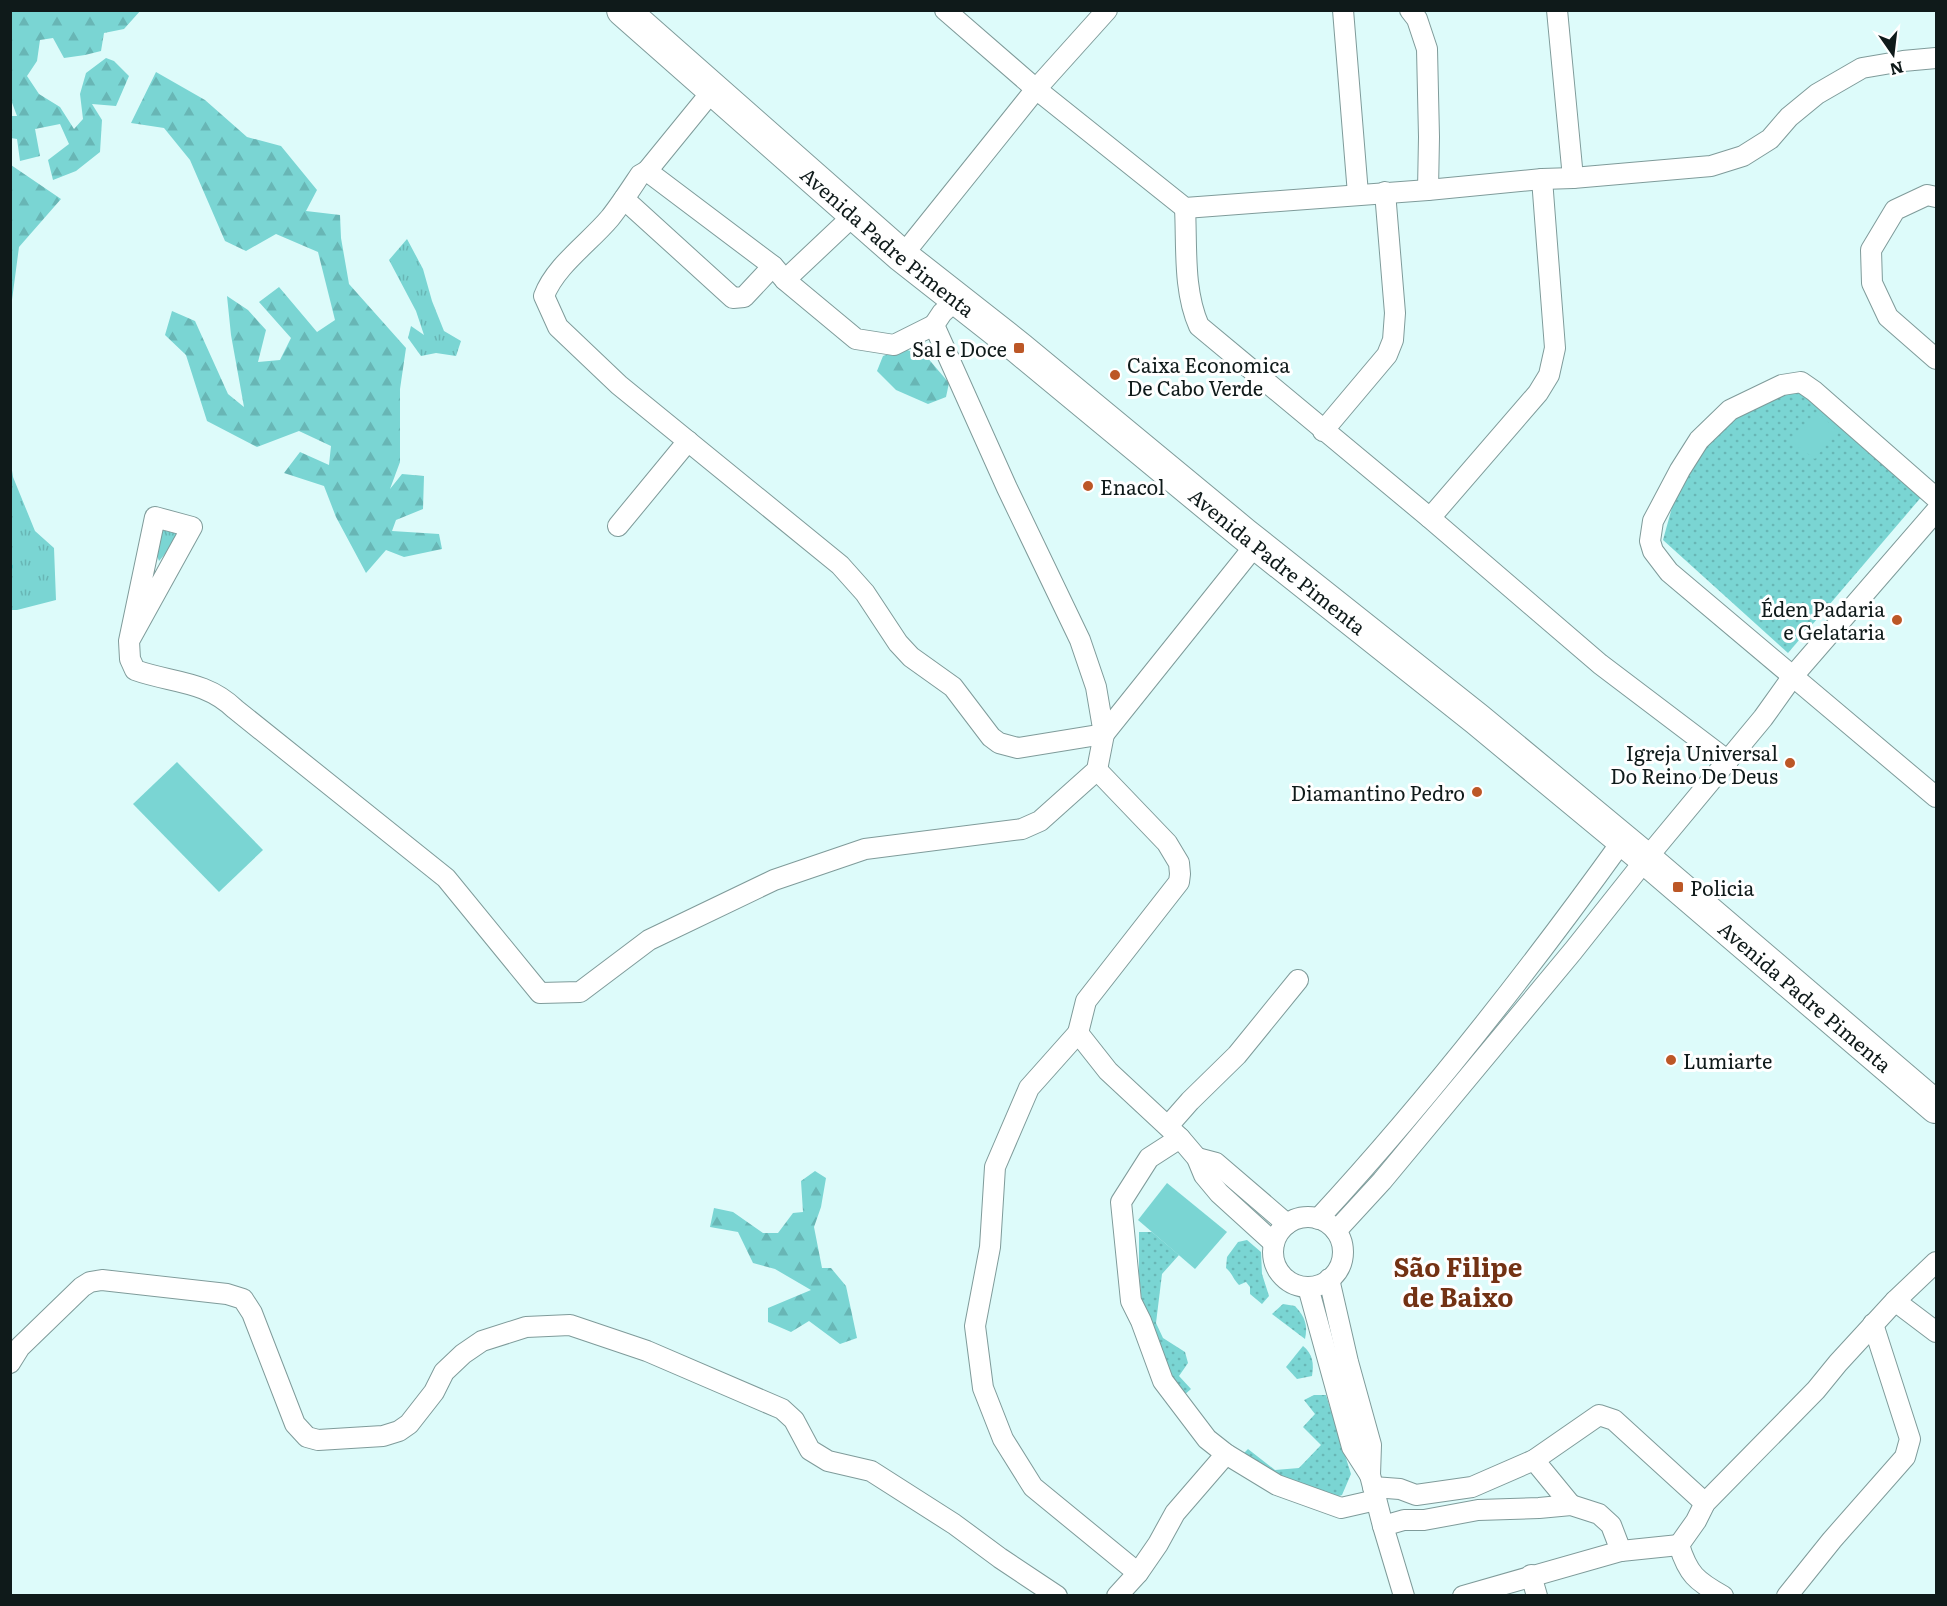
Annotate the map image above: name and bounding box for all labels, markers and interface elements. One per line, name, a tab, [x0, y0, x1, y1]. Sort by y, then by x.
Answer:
north arrow	[1863, 24, 1923, 84]
text: N	[1887, 56, 1906, 83]
street label: Avenida Padre Pimenta	[795, 159, 982, 323]
place label: Sal e Doce	[912, 333, 1007, 363]
marker: Sal e Doce	[1012, 341, 1026, 355]
place label: Caixa Economica De Cabo Verde	[1127, 349, 1290, 402]
marker: Caixa Economica De Cabo Verde	[1108, 368, 1122, 382]
place label: Enacol	[1100, 471, 1165, 501]
marker: Enacol	[1081, 479, 1095, 493]
street label: Avenida Padre Pimenta	[1183, 480, 1373, 641]
place label: Éden Padaria e Gelataria	[1760, 593, 1885, 646]
marker: Éden Padaria e Gelataria	[1890, 613, 1904, 627]
place label: Igreja Universal Do Reino De Deus	[1610, 737, 1778, 790]
marker: Igreja Universal Do Reino De Deus	[1783, 756, 1797, 770]
place label: Diamantino Pedro	[1291, 777, 1465, 807]
marker: Diamantino Pedro	[1470, 785, 1484, 799]
place label: Policia	[1690, 872, 1754, 902]
marker: Policia	[1671, 880, 1685, 894]
street label: Avenida Padre Pimenta	[1713, 913, 1899, 1079]
place label: Lumiarte	[1683, 1045, 1772, 1075]
marker: Lumiarte	[1664, 1053, 1678, 1067]
district label: São Filipe de Baixo	[1394, 1246, 1523, 1315]

